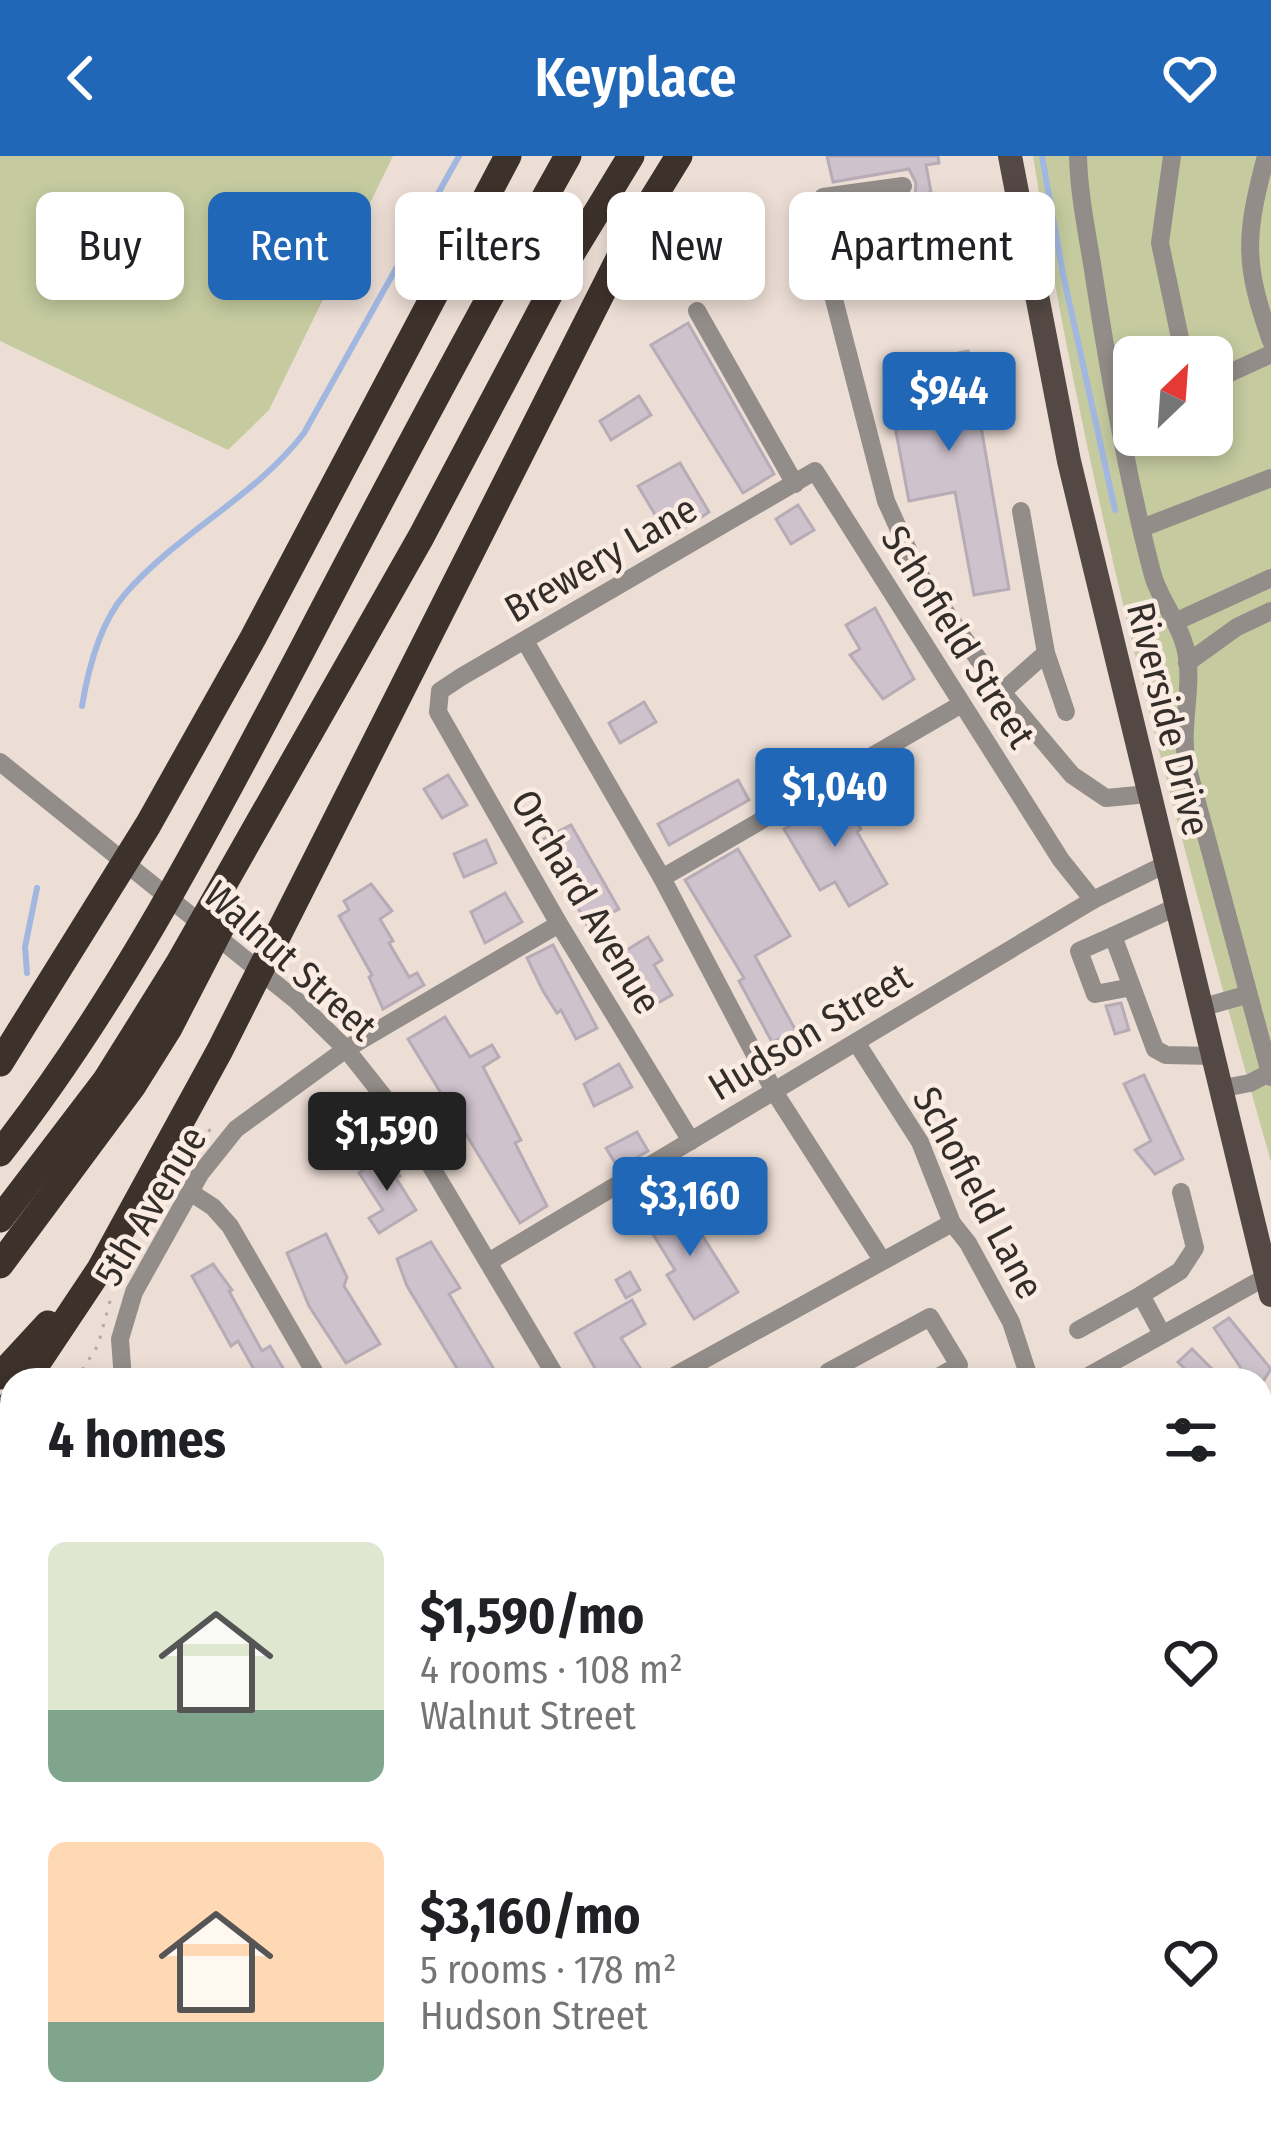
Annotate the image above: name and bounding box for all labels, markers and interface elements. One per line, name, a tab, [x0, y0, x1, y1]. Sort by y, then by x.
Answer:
icon: back	[48, 45, 114, 111]
icon: heart	[1157, 45, 1223, 111]
text: Keyplace	[534, 46, 737, 110]
chip: Buy	[36, 192, 184, 300]
chip: Rent	[208, 192, 371, 300]
chip: Filters	[395, 192, 583, 300]
chip: New	[607, 192, 765, 300]
chip: Apartment	[789, 192, 1055, 300]
north arrow	[1113, 336, 1233, 456]
map controls	[1113, 336, 1233, 456]
pin: $944	[878, 352, 1020, 454]
text: $944	[910, 368, 988, 414]
street label: Brewery Lane	[497, 486, 705, 632]
street label: Schofield Street	[872, 518, 1045, 757]
street label: Riverside Drive	[1117, 597, 1219, 841]
pin: $1,040	[737, 748, 933, 850]
text: $1,040	[782, 764, 888, 810]
street label: Orchard Avenue	[501, 782, 671, 1022]
street label: Walnut Street	[194, 872, 386, 1050]
street label: Hudson Street	[701, 954, 920, 1110]
street label: Schofield Lane	[903, 1079, 1053, 1307]
pin: $1,590	[289, 1092, 485, 1194]
text: $1,590	[335, 1108, 439, 1154]
street label: 5th Avenue	[86, 1118, 216, 1294]
pin: $3,160	[592, 1157, 788, 1259]
text: $3,160	[640, 1173, 740, 1219]
icon: filters	[1158, 1407, 1224, 1473]
text: 4 homes	[48, 1409, 226, 1471]
text: $1,590/mo	[420, 1585, 644, 1647]
icon: home	[144, 1590, 288, 1734]
icon: heart	[1158, 1629, 1224, 1695]
text: 4 rooms · 108 m²	[420, 1647, 683, 1693]
text: Walnut Street	[420, 1693, 636, 1739]
text: $3,160/mo	[420, 1885, 641, 1947]
icon: home	[144, 1890, 288, 2034]
icon: heart	[1158, 1929, 1224, 1995]
text: 5 rooms · 178 m²	[420, 1947, 677, 1993]
text: Hudson Street	[420, 1993, 648, 2039]

